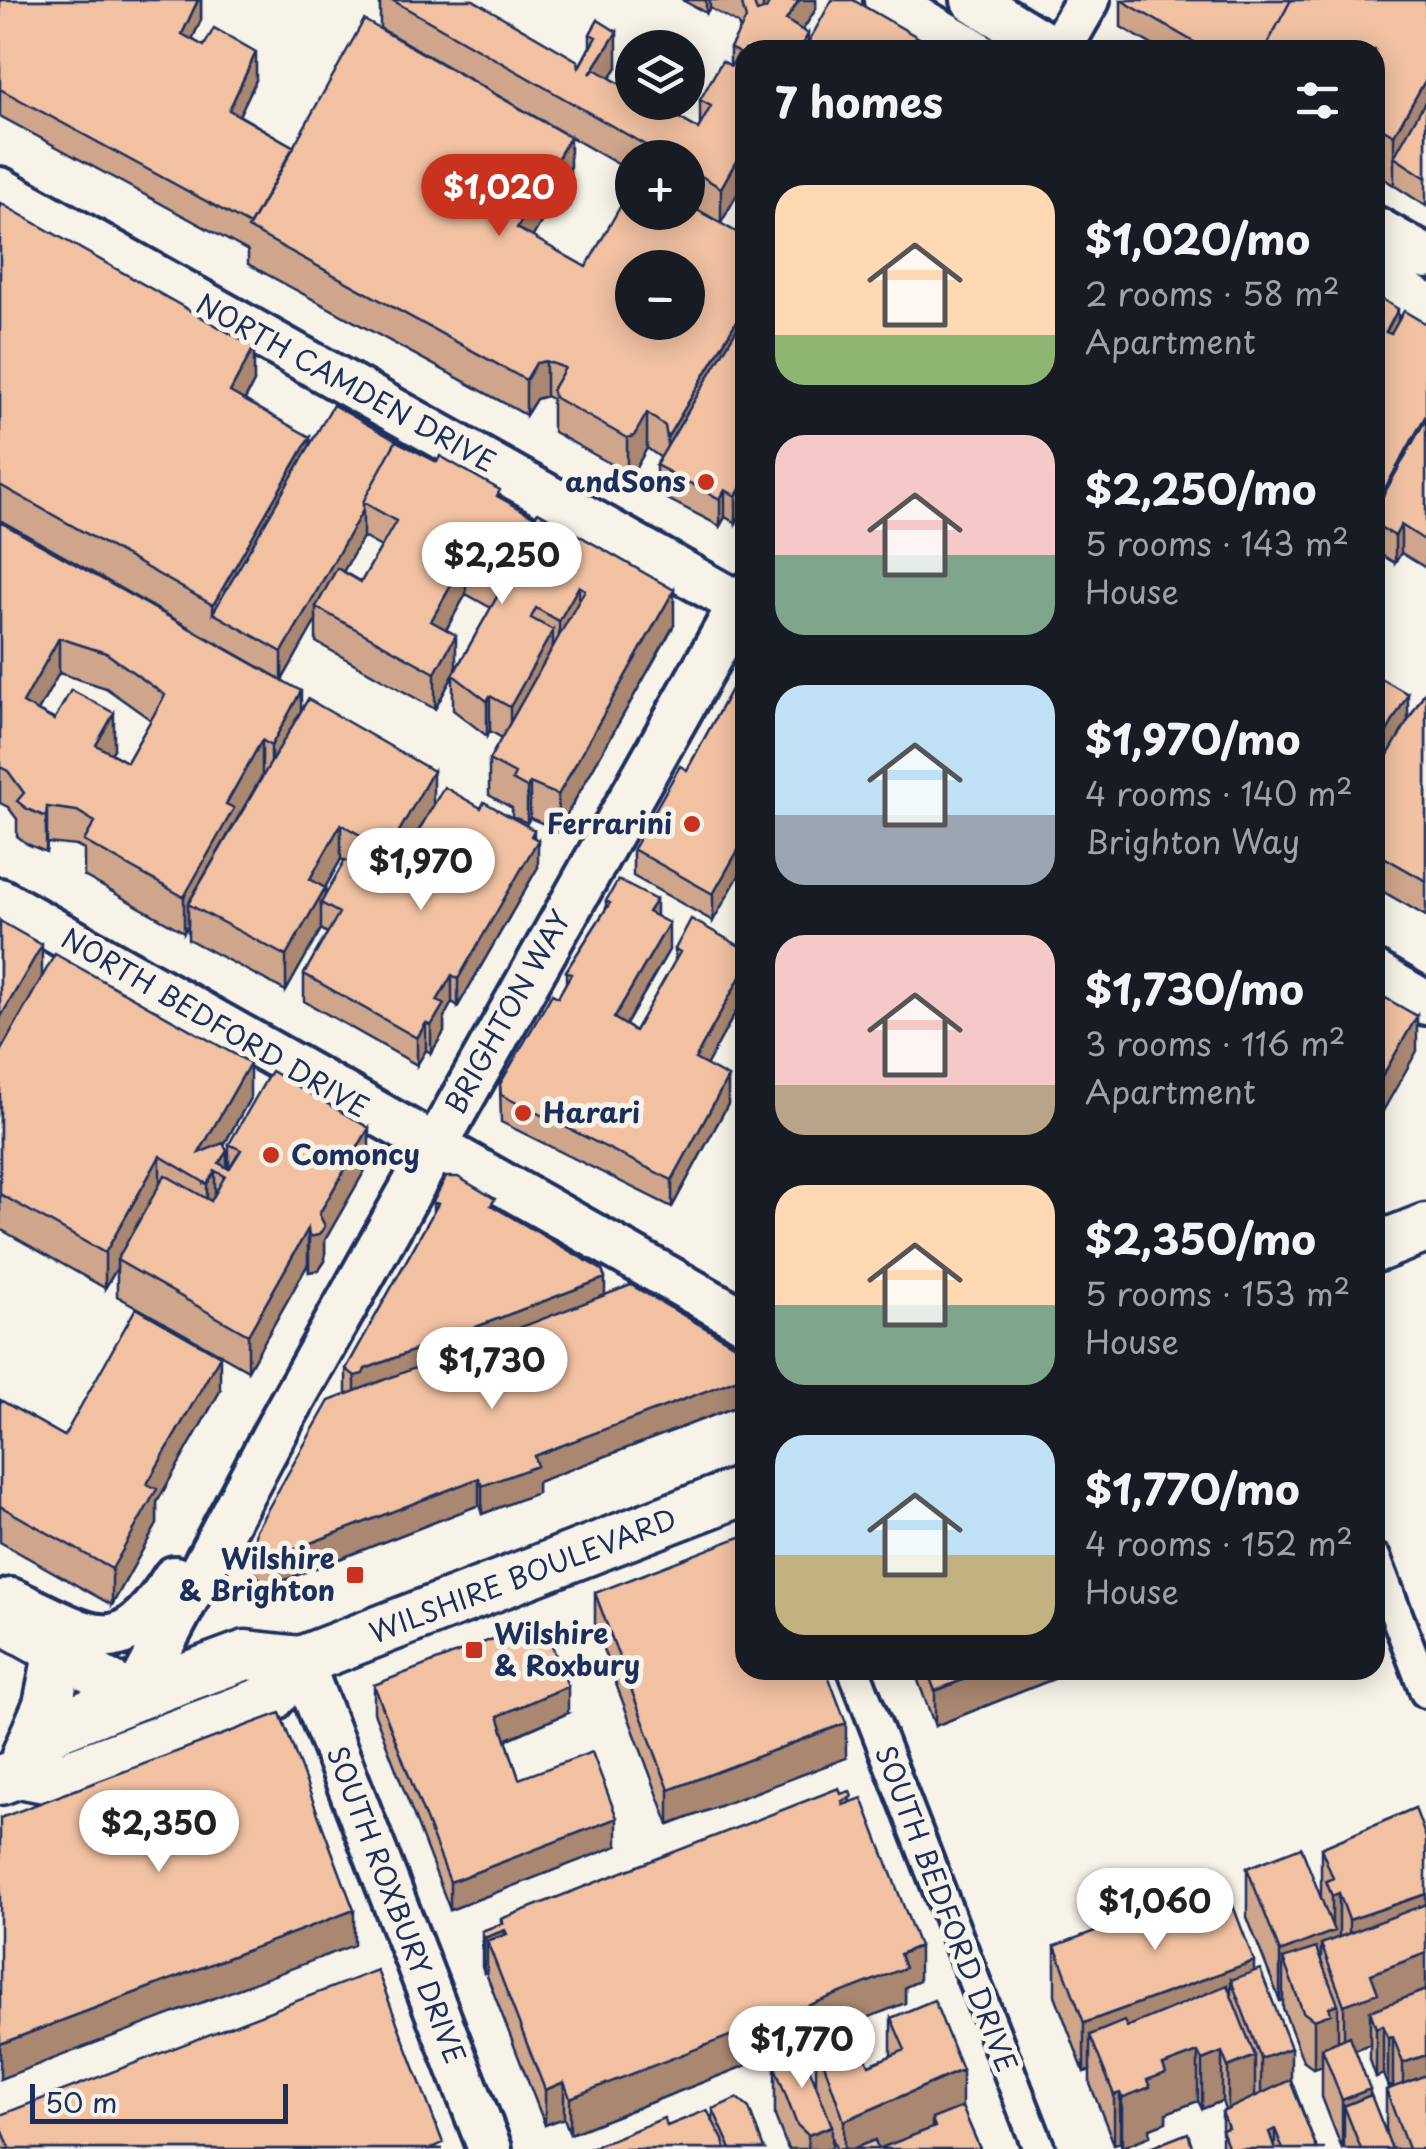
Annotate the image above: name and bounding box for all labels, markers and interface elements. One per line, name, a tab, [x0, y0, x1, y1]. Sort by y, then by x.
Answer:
map controls	[615, 30, 705, 340]
button: layers	[615, 30, 705, 120]
text: 7 homes	[775, 69, 943, 132]
icon: filters	[1290, 73, 1345, 128]
button: +	[615, 140, 705, 230]
pin: $1,020	[418, 154, 580, 239]
text: $1,020	[443, 162, 555, 210]
text: $1,020/mo	[1085, 206, 1310, 269]
icon: home	[855, 225, 975, 345]
button: −	[615, 250, 705, 340]
text: 2 rooms · 58 m²	[1085, 269, 1340, 317]
street label: NORTH CAMDEN DRIVE	[189, 281, 504, 482]
text: Apartment	[1085, 317, 1256, 365]
text: $2,250/mo	[1085, 456, 1317, 519]
place label: andSons	[565, 459, 686, 502]
marker: andSons	[695, 471, 717, 493]
icon: home	[855, 475, 975, 595]
text: 5 rooms · 143 m²	[1085, 519, 1349, 567]
pin: $2,250	[421, 522, 583, 607]
text: $2,250	[444, 530, 560, 578]
text: House	[1085, 567, 1179, 615]
text: $1,970/mo	[1085, 706, 1300, 769]
icon: home	[855, 725, 975, 845]
text: 4 rooms · 140 m²	[1085, 769, 1353, 817]
place label: Ferrarini	[547, 801, 672, 844]
marker: Ferrarini	[681, 813, 703, 835]
text: Brighton Way	[1085, 817, 1300, 865]
pin: $1,970	[340, 828, 502, 913]
text: $1,970	[369, 836, 473, 884]
street label: BRIGHTON WAY	[433, 901, 581, 1121]
street label: NORTH BEDFORD DRIVE	[54, 916, 377, 1127]
text: $1,730/mo	[1085, 956, 1304, 1019]
icon: home	[855, 975, 975, 1095]
text: 3 rooms · 116 m²	[1085, 1019, 1346, 1067]
text: Apartment	[1085, 1067, 1256, 1115]
place label: Harari	[543, 1090, 640, 1133]
marker: Harari	[512, 1102, 534, 1124]
place label: Comoncy	[291, 1132, 420, 1175]
marker: Comoncy	[260, 1144, 282, 1166]
text: $2,350/mo	[1085, 1206, 1316, 1269]
icon: home	[855, 1225, 975, 1345]
text: 5 rooms · 153 m²	[1085, 1269, 1350, 1317]
text: House	[1085, 1317, 1179, 1365]
pin: $1,730	[411, 1327, 573, 1412]
text: $1,730	[439, 1335, 545, 1383]
text: $1,770/mo	[1085, 1456, 1300, 1519]
icon: home	[855, 1475, 975, 1595]
street label: WILSHIRE BOULEVARD	[363, 1496, 682, 1653]
text: 4 rooms · 152 m²	[1085, 1519, 1353, 1567]
place label: Wilshire & Brighton	[179, 1536, 335, 1611]
marker: Wilshire & Brighton	[344, 1564, 366, 1586]
text: House	[1085, 1567, 1179, 1615]
place label: Wilshire & Roxbury	[494, 1611, 640, 1686]
marker: Wilshire & Roxbury	[463, 1639, 485, 1661]
street label: SOUTH ROXBURY DRIVE	[317, 1739, 478, 2070]
street label: SOUTH BEDFORD DRIVE	[865, 1739, 1030, 2078]
pin: $2,350	[78, 1790, 240, 1875]
text: $2,350	[101, 1798, 217, 1846]
pin: $1,060	[1074, 1868, 1236, 1953]
text: $1,060	[1099, 1876, 1211, 1924]
pin: $1,770	[721, 2006, 883, 2091]
text: $1,770	[750, 2014, 854, 2062]
scale bar	[30, 2079, 288, 2124]
text: 50 m	[45, 2080, 118, 2123]

